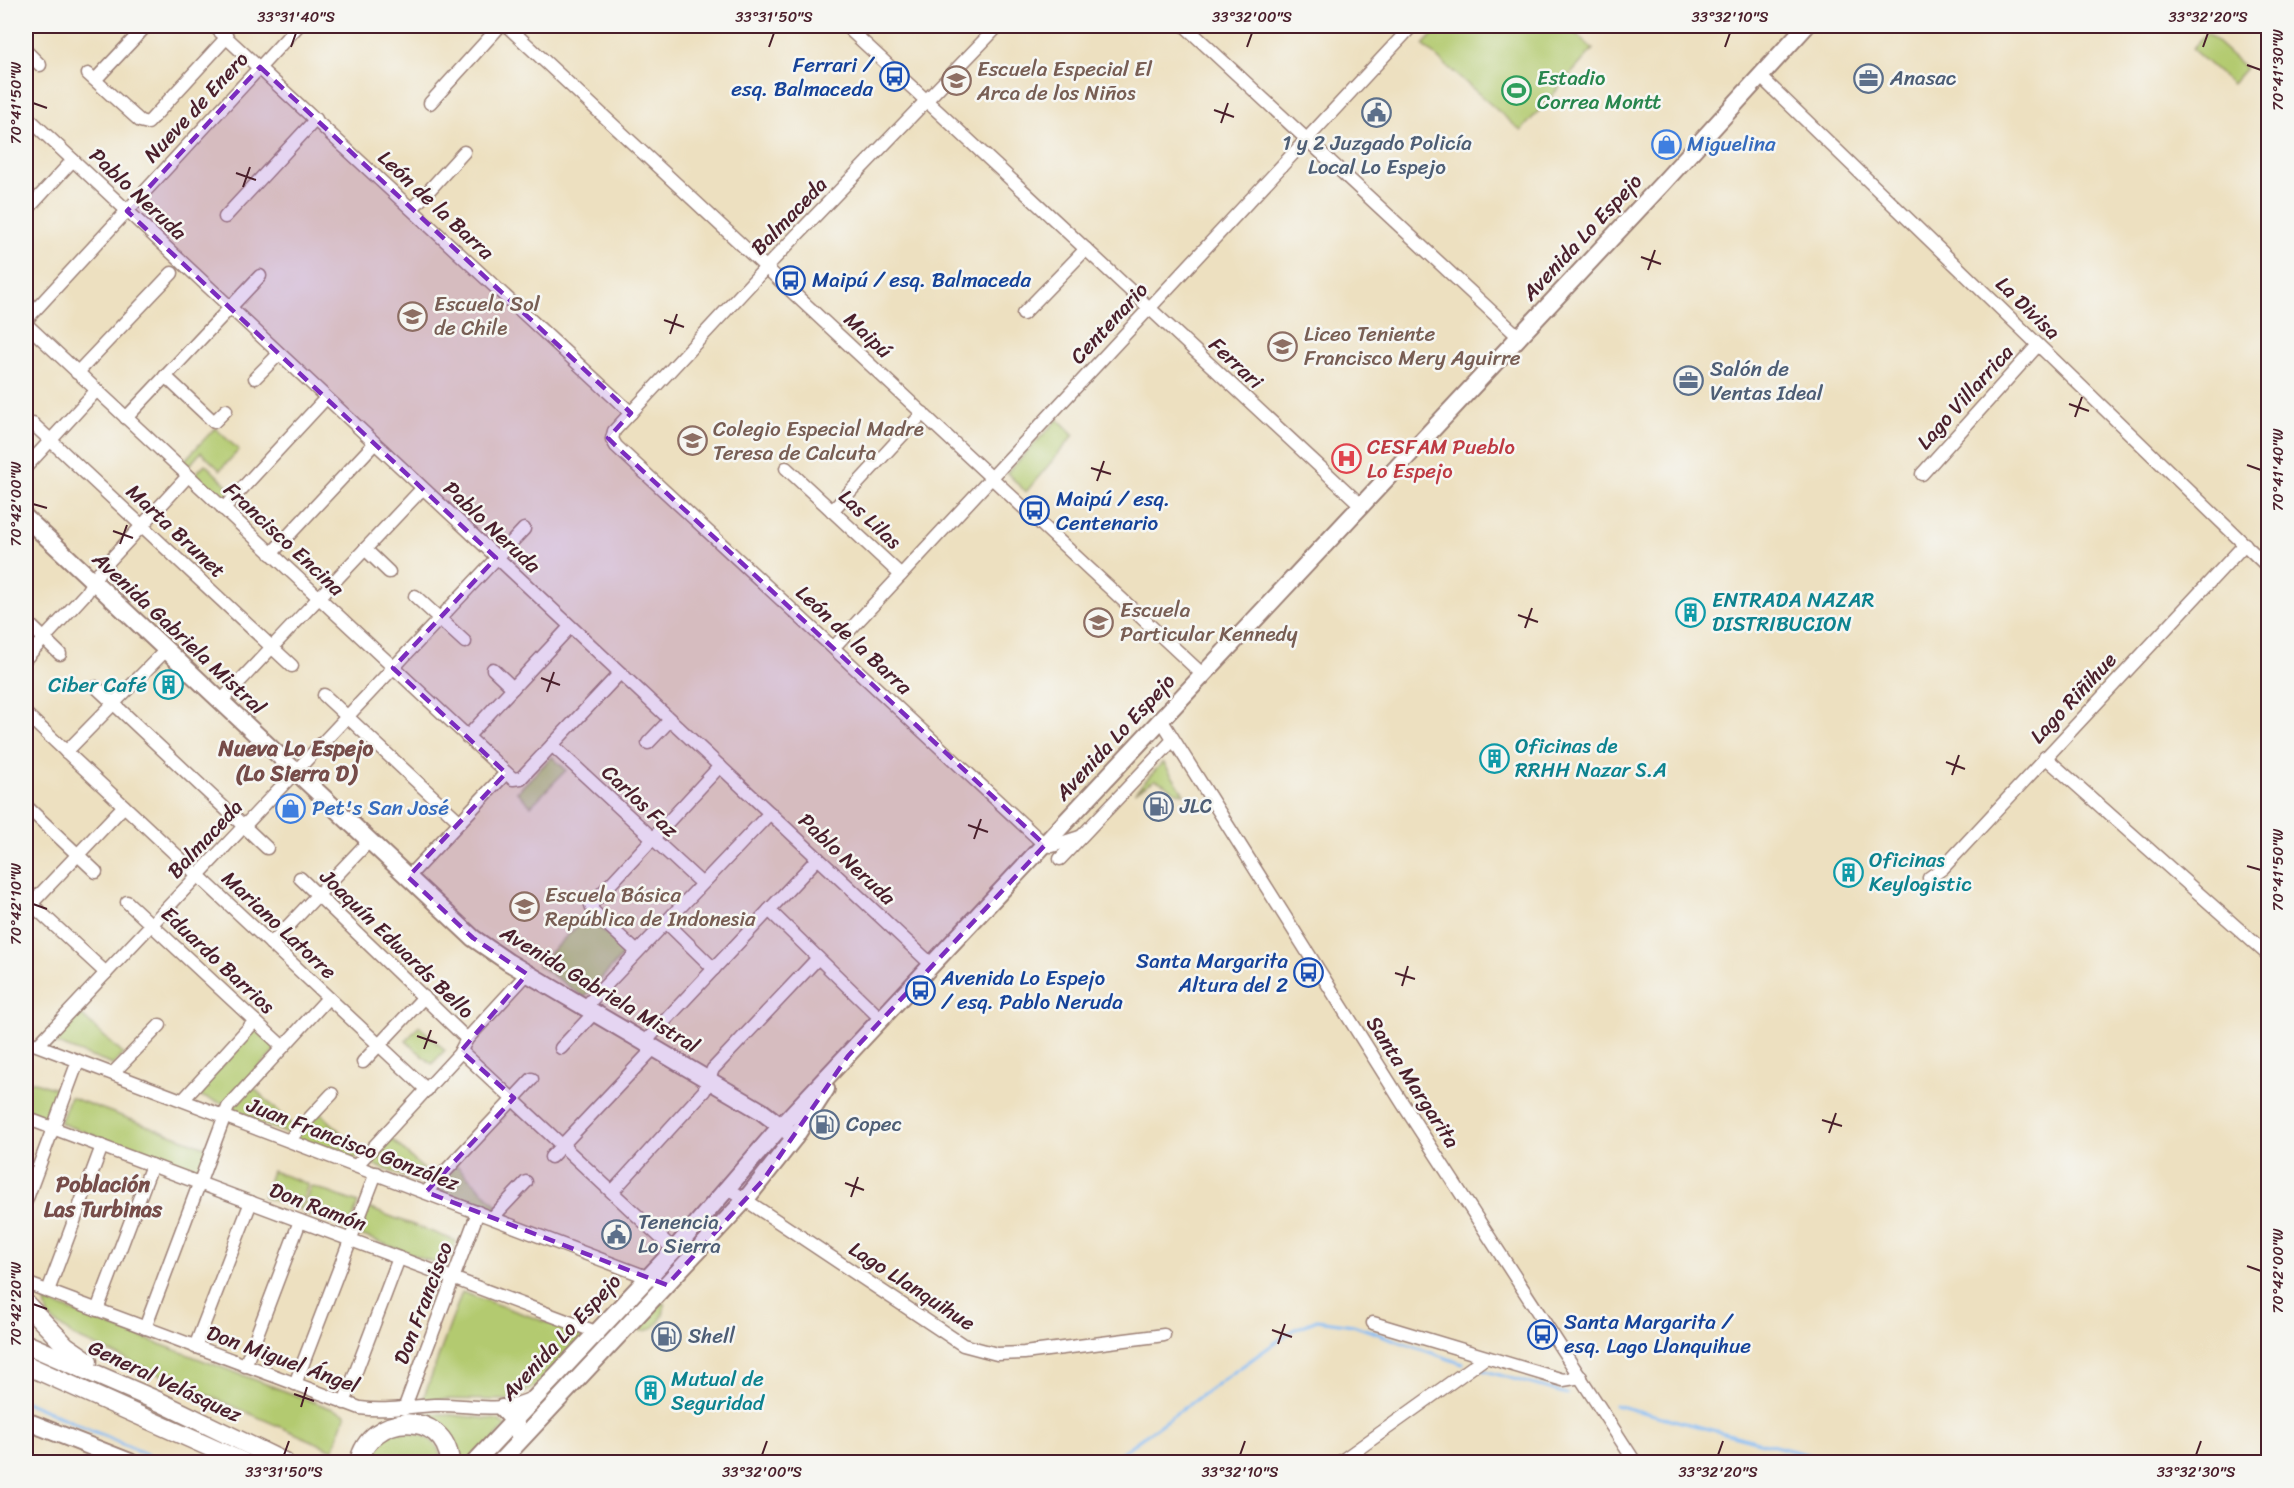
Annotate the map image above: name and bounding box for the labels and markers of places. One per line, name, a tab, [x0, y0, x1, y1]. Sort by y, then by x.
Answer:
place label: Ferrari / esq. Balmaceda	[731, 46, 876, 108]
place label: Escuela Especial El Arca de los Niños	[976, 50, 1153, 112]
place label: Estadio Correa Montt	[1537, 59, 1661, 121]
place label: Anasac	[1889, 59, 1957, 97]
bus stop icon: Ferrari / esq. Balmaceda	[878, 61, 910, 93]
office icon: Anasac	[1853, 62, 1885, 94]
school or university icon: Escuela Especial El Arca de los Niños	[940, 65, 972, 97]
sports icon: Estadio Correa Montt	[1500, 74, 1532, 106]
public building icon: 1 y 2 Juzgado Policía Local Lo Espejo	[1361, 96, 1393, 128]
place label: 1 y 2 Juzgado Policía Local Lo Espejo	[1282, 124, 1472, 186]
place label: Miguelina	[1687, 125, 1776, 163]
shop icon: Miguelina	[1650, 128, 1682, 160]
place label: Maipú / esq. Balmaceda	[812, 261, 1031, 299]
bus stop icon: Maipú / esq. Balmaceda	[775, 264, 807, 296]
place label: Escuela Sol de Chile	[434, 285, 541, 347]
school or university icon: Escuela Sol de Chile	[397, 300, 429, 332]
place label: Liceo Teniente Francisco Mery Aguirre	[1304, 315, 1521, 377]
school or university icon: Liceo Teniente Francisco Mery Aguirre	[1267, 330, 1299, 362]
place label: Salón de Ventas Ideal	[1710, 350, 1824, 412]
office icon: Salón de Ventas Ideal	[1673, 365, 1705, 397]
place label: Colegio Especial Madre Teresa de Calcuta	[713, 410, 924, 472]
school or university icon: Colegio Especial Madre Teresa de Calcuta	[676, 425, 708, 457]
place label: CESFAM Pueblo Lo Espejo	[1367, 428, 1515, 490]
hospital icon: CESFAM Pueblo Lo Espejo	[1330, 443, 1362, 475]
place label: Maipú / esq. Centenario	[1056, 480, 1170, 542]
bus stop icon: Maipú / esq. Centenario	[1019, 495, 1051, 527]
place label: ENTRADA NAZAR DISTRIBUCION	[1712, 581, 1874, 643]
place label: Escuela Particular Kennedy	[1120, 591, 1298, 653]
building icon: ENTRADA NAZAR DISTRIBUCION	[1675, 596, 1707, 628]
school or university icon: Escuela Particular Kennedy	[1083, 606, 1115, 638]
place label: Ciber Café	[48, 666, 147, 704]
building icon: Ciber Café	[152, 669, 184, 701]
place label: Oficinas de RRHH Nazar S.A	[1515, 727, 1667, 789]
building icon: Oficinas de RRHH Nazar S.A	[1478, 742, 1510, 774]
place label: JLC	[1179, 787, 1213, 825]
place label: Pet's San José	[312, 789, 449, 827]
fuel station icon: JLC	[1143, 790, 1175, 822]
shop icon: Pet's San José	[275, 792, 307, 824]
place label: Oficinas Keylogistic	[1869, 841, 1972, 903]
building icon: Oficinas Keylogistic	[1832, 856, 1864, 888]
place label: Escuela Básica República de Indonesia	[545, 876, 756, 938]
school or university icon: Escuela Básica República de Indonesia	[508, 891, 540, 923]
place label: Santa Margarita Altura del 2	[1136, 942, 1288, 1004]
bus stop icon: Santa Margarita Altura del 2	[1293, 957, 1325, 989]
place label: Avenida Lo Espejo / esq. Pablo Neruda	[940, 959, 1123, 1021]
bus stop icon: Avenida Lo Espejo / esq. Pablo Neruda	[904, 974, 936, 1006]
place label: Copec	[846, 1105, 902, 1143]
fuel station icon: Copec	[809, 1108, 841, 1140]
place label: Tenencia Lo Sierra	[638, 1203, 721, 1265]
public building icon: Tenencia Lo Sierra	[601, 1218, 633, 1250]
place label: Santa Margarita / esq. Lago Llanquihue	[1564, 1303, 1751, 1365]
place label: Shell	[688, 1317, 736, 1355]
bus stop icon: Santa Margarita / esq. Lago Llanquihue	[1527, 1318, 1559, 1350]
fuel station icon: Shell	[651, 1320, 683, 1352]
place label: Mutual de Seguridad	[671, 1360, 766, 1422]
building icon: Mutual de Seguridad	[634, 1375, 666, 1407]

